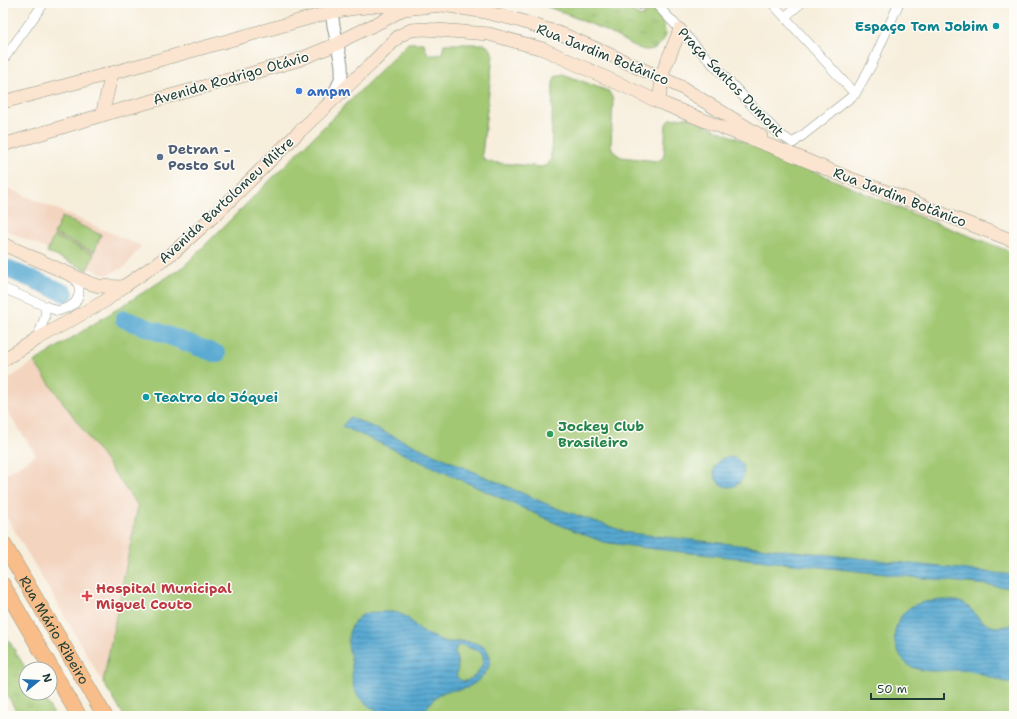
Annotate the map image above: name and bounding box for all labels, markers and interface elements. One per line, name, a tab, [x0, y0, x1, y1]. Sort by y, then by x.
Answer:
place label: Espaço Tom Jobim	[855, 17, 988, 35]
street label: Rua Jardim Botânico	[534, 19, 672, 89]
marker: Espaço Tom Jobim	[991, 21, 1001, 31]
street label: Praça Santos Dumont	[674, 24, 788, 140]
street label: Avenida Rodrigo Otávio	[151, 47, 311, 109]
place label: ampm	[307, 82, 351, 100]
marker: ampm	[294, 86, 304, 96]
street label: Avenida Bartolomeu Mitre	[155, 133, 297, 267]
place label: Detran - Posto Sul	[168, 140, 235, 174]
marker: Detran - Posto Sul	[155, 152, 165, 162]
street label: Rua Jardim Botânico	[831, 163, 969, 231]
place label: Teatro do Jóquei	[154, 388, 278, 406]
marker: Teatro do Jóquei	[141, 392, 151, 402]
place label: Jockey Club Brasileiro	[558, 417, 644, 451]
marker: Jockey Club Brasileiro	[545, 429, 555, 439]
street label: Rua Mário Ribeiro	[15, 572, 93, 688]
place label: Hospital Municipal Miguel Couto	[96, 579, 232, 613]
marker: Hospital Municipal Miguel Couto	[81, 590, 93, 602]
north arrow	[18, 661, 58, 701]
text: N	[39, 672, 56, 685]
scale bar	[871, 675, 944, 701]
text: 50 m	[877, 681, 907, 697]

